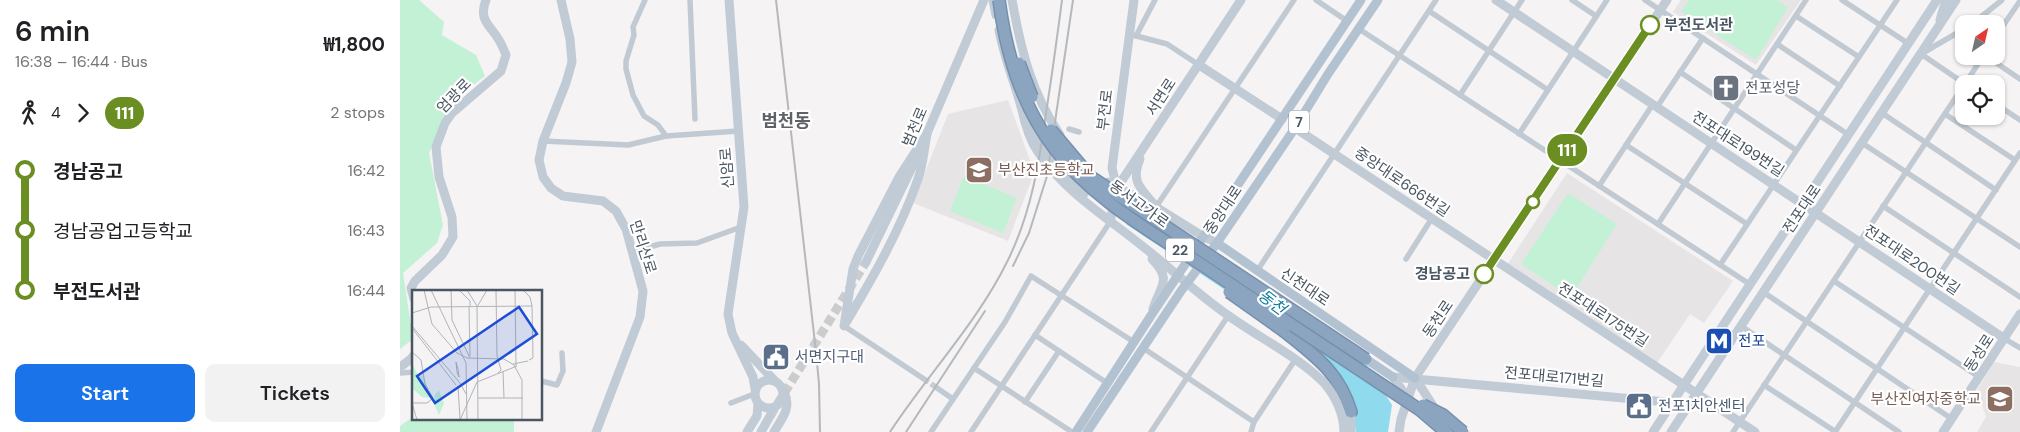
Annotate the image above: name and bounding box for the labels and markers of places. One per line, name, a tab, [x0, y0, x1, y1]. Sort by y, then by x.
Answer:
marker: 부전도서관	[1640, 15, 1660, 35]
place label: 부전도서관	[1664, 15, 1733, 35]
church icon: 전포성당	[1711, 73, 1741, 103]
place label: 전포성당	[1745, 78, 1800, 98]
school or university icon: 부산진초등학교	[964, 155, 994, 185]
place label: 부산진초등학교	[998, 160, 1095, 180]
unlabelled marker	[1526, 195, 1540, 209]
place label: 경남공고	[1415, 264, 1470, 284]
marker: 경남공고	[1474, 264, 1494, 284]
metro station icon: 전포	[1704, 326, 1734, 356]
place label: 전포	[1738, 331, 1766, 351]
public building icon: 서면지구대	[761, 342, 791, 372]
place label: 서면지구대	[795, 347, 864, 367]
school or university icon: 부산진여자중학교	[1985, 384, 2015, 414]
place label: 부산진여자중학교	[1871, 389, 1981, 409]
public building icon: 전포1치안센터	[1624, 391, 1654, 421]
place label: 전포1치안센터	[1658, 396, 1745, 416]

